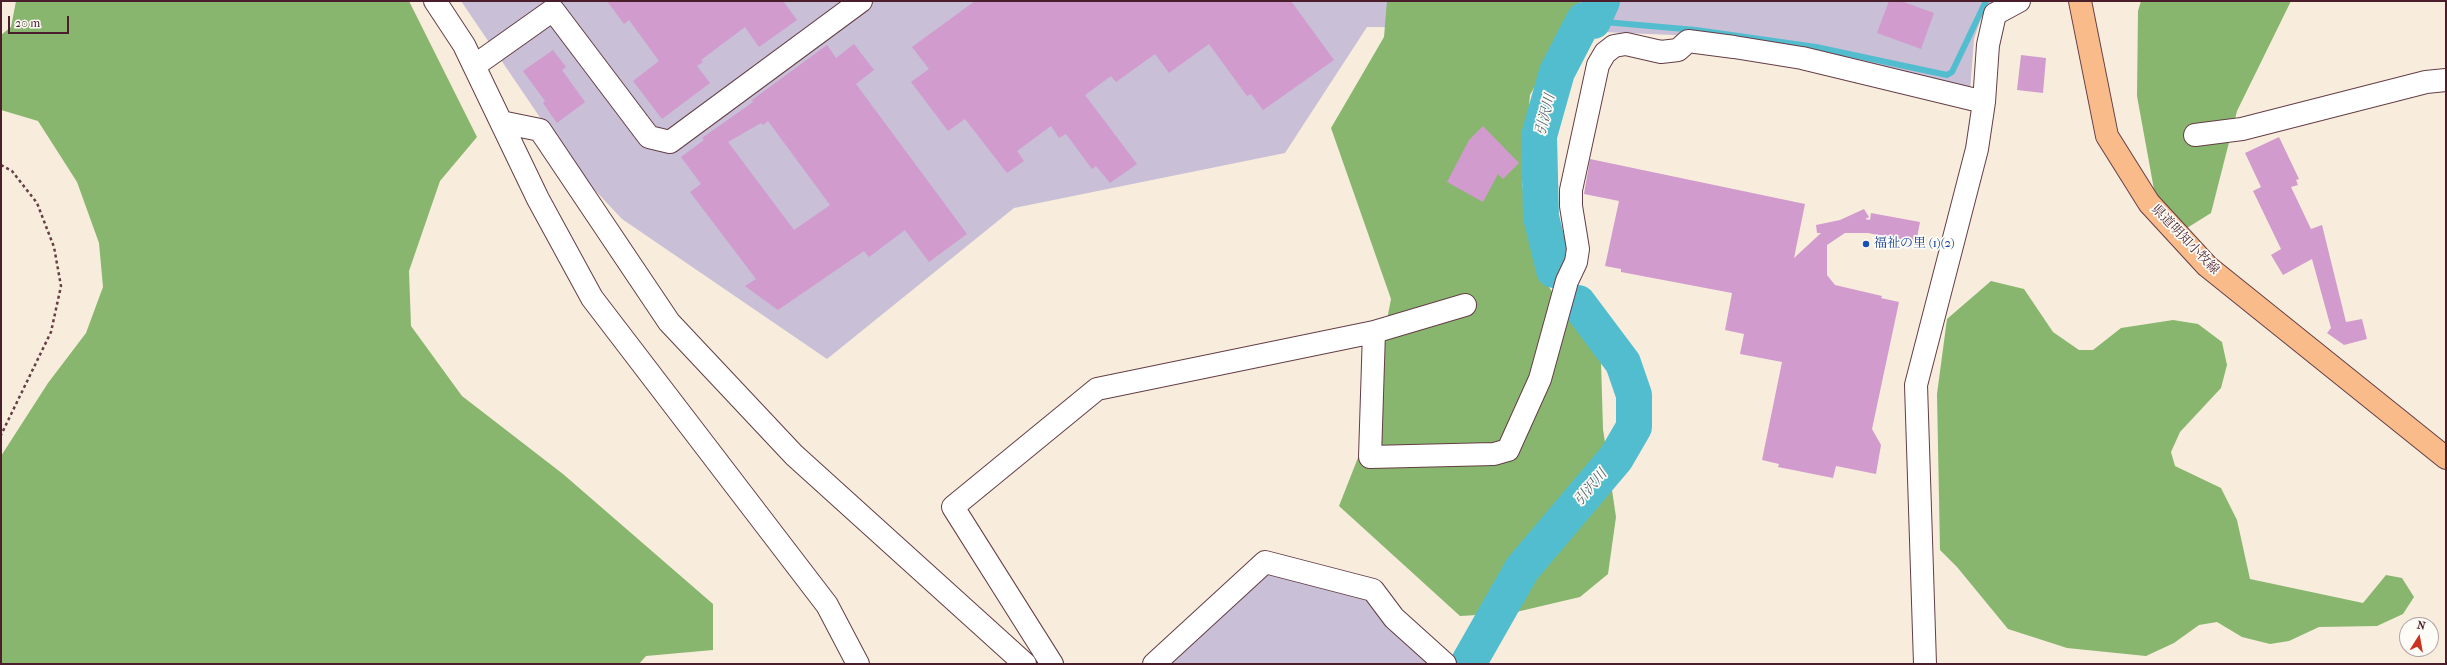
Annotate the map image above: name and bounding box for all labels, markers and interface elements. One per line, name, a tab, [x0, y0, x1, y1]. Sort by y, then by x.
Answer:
scale bar	[10, 8, 71, 34]
text: 20 m	[15, 16, 40, 30]
water label: 引沢川	[1533, 93, 1559, 137]
street label: 県道明知小牧線	[2148, 202, 2222, 278]
place label: 福祉の里 (1)(2)	[1874, 236, 1955, 252]
marker: 福祉の里 (1)(2)	[1861, 239, 1871, 249]
water label: 引沢川	[1571, 467, 1611, 509]
north arrow	[2399, 617, 2439, 657]
text: N	[2416, 619, 2427, 633]

